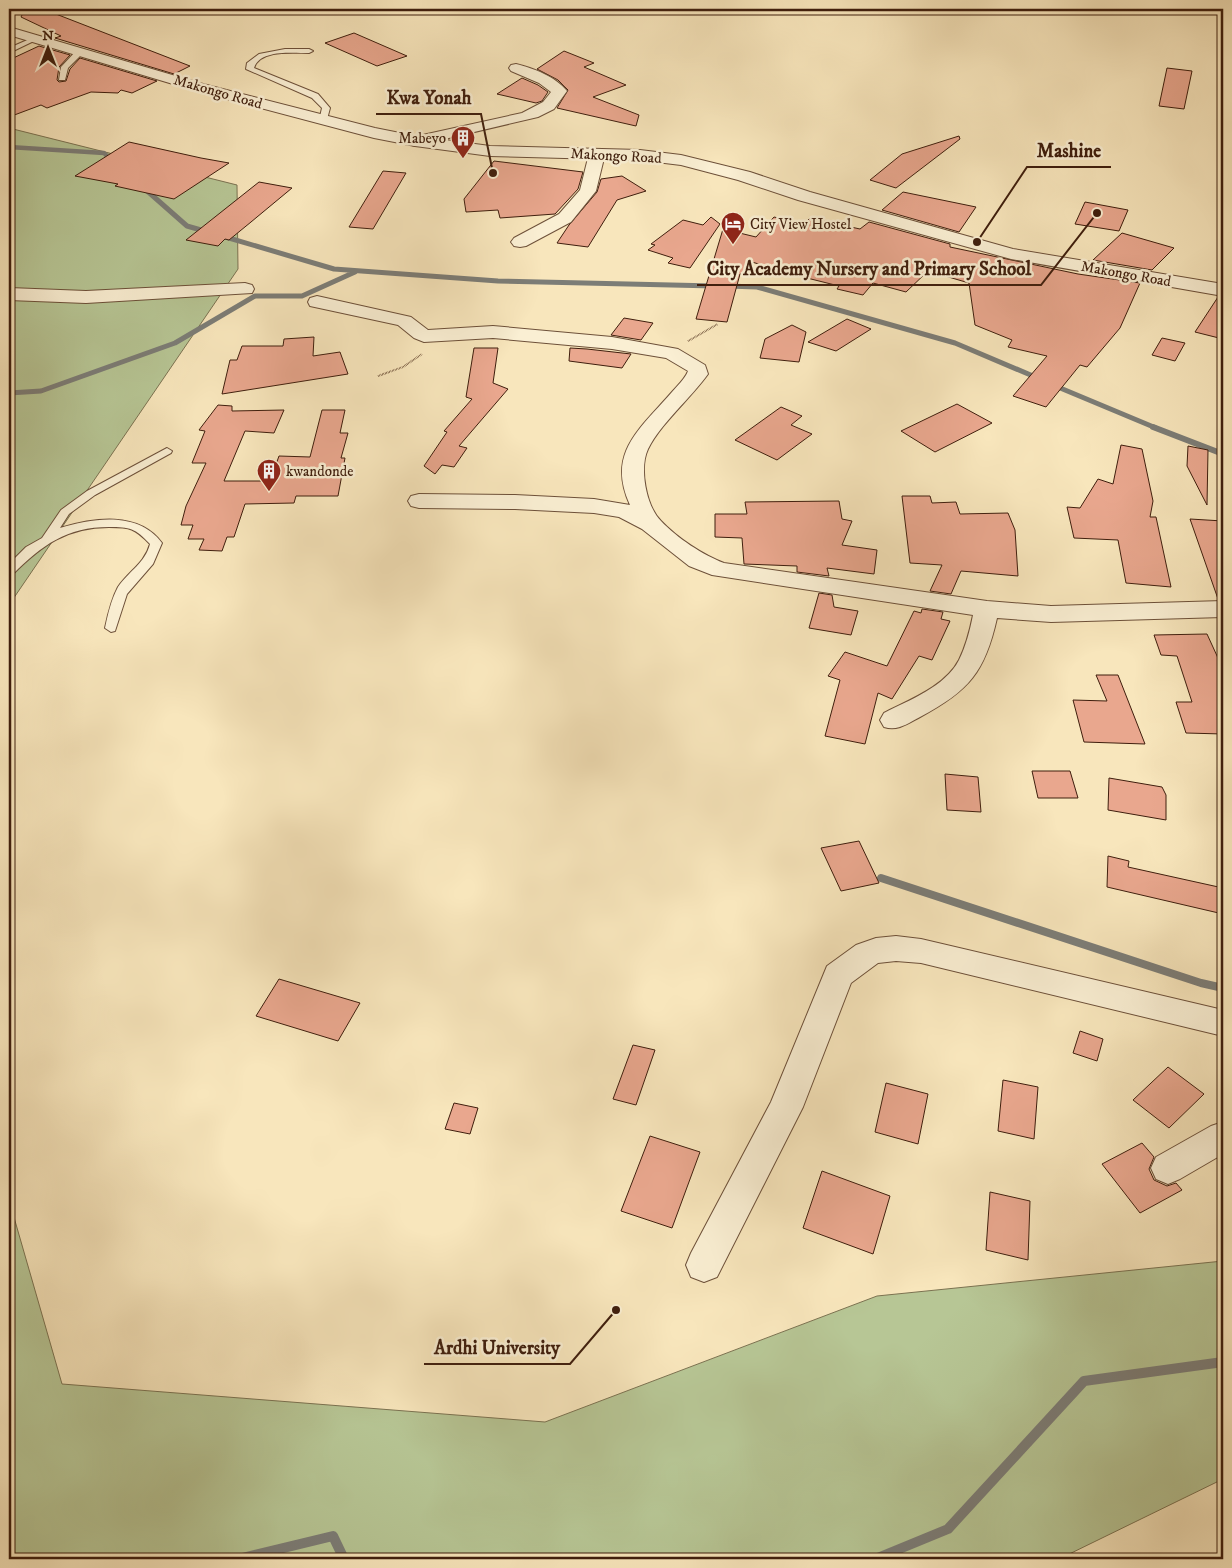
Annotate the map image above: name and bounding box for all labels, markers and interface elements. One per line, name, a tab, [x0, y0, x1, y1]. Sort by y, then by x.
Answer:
north arrow	[22, 22, 72, 72]
text: N	[42, 27, 54, 45]
street label: Makongo Road	[171, 70, 265, 114]
callout: Kwa Yonah	[376, 80, 481, 114]
text: Kwa Yonah	[386, 87, 473, 110]
building icon: Mabeyo	[450, 125, 476, 159]
place label: Mabeyo	[398, 129, 446, 148]
callout: Mashine	[1027, 133, 1111, 167]
text: Mashine	[1037, 140, 1101, 163]
street label: Makongo Road	[570, 144, 663, 168]
hotel icon: City View Hostel	[720, 211, 746, 245]
place label: City View Hostel	[750, 215, 852, 234]
callout: City Academy Nursery and Primary School	[697, 251, 1041, 285]
street label: Makongo Road	[1079, 257, 1173, 291]
text: City Academy Nursery and Primary School	[707, 258, 1032, 281]
building icon: kwandonde	[256, 458, 282, 492]
place label: kwandonde	[286, 462, 353, 481]
callout: Ardhi University	[424, 1330, 570, 1364]
text: Ardhi University	[433, 1337, 561, 1360]

